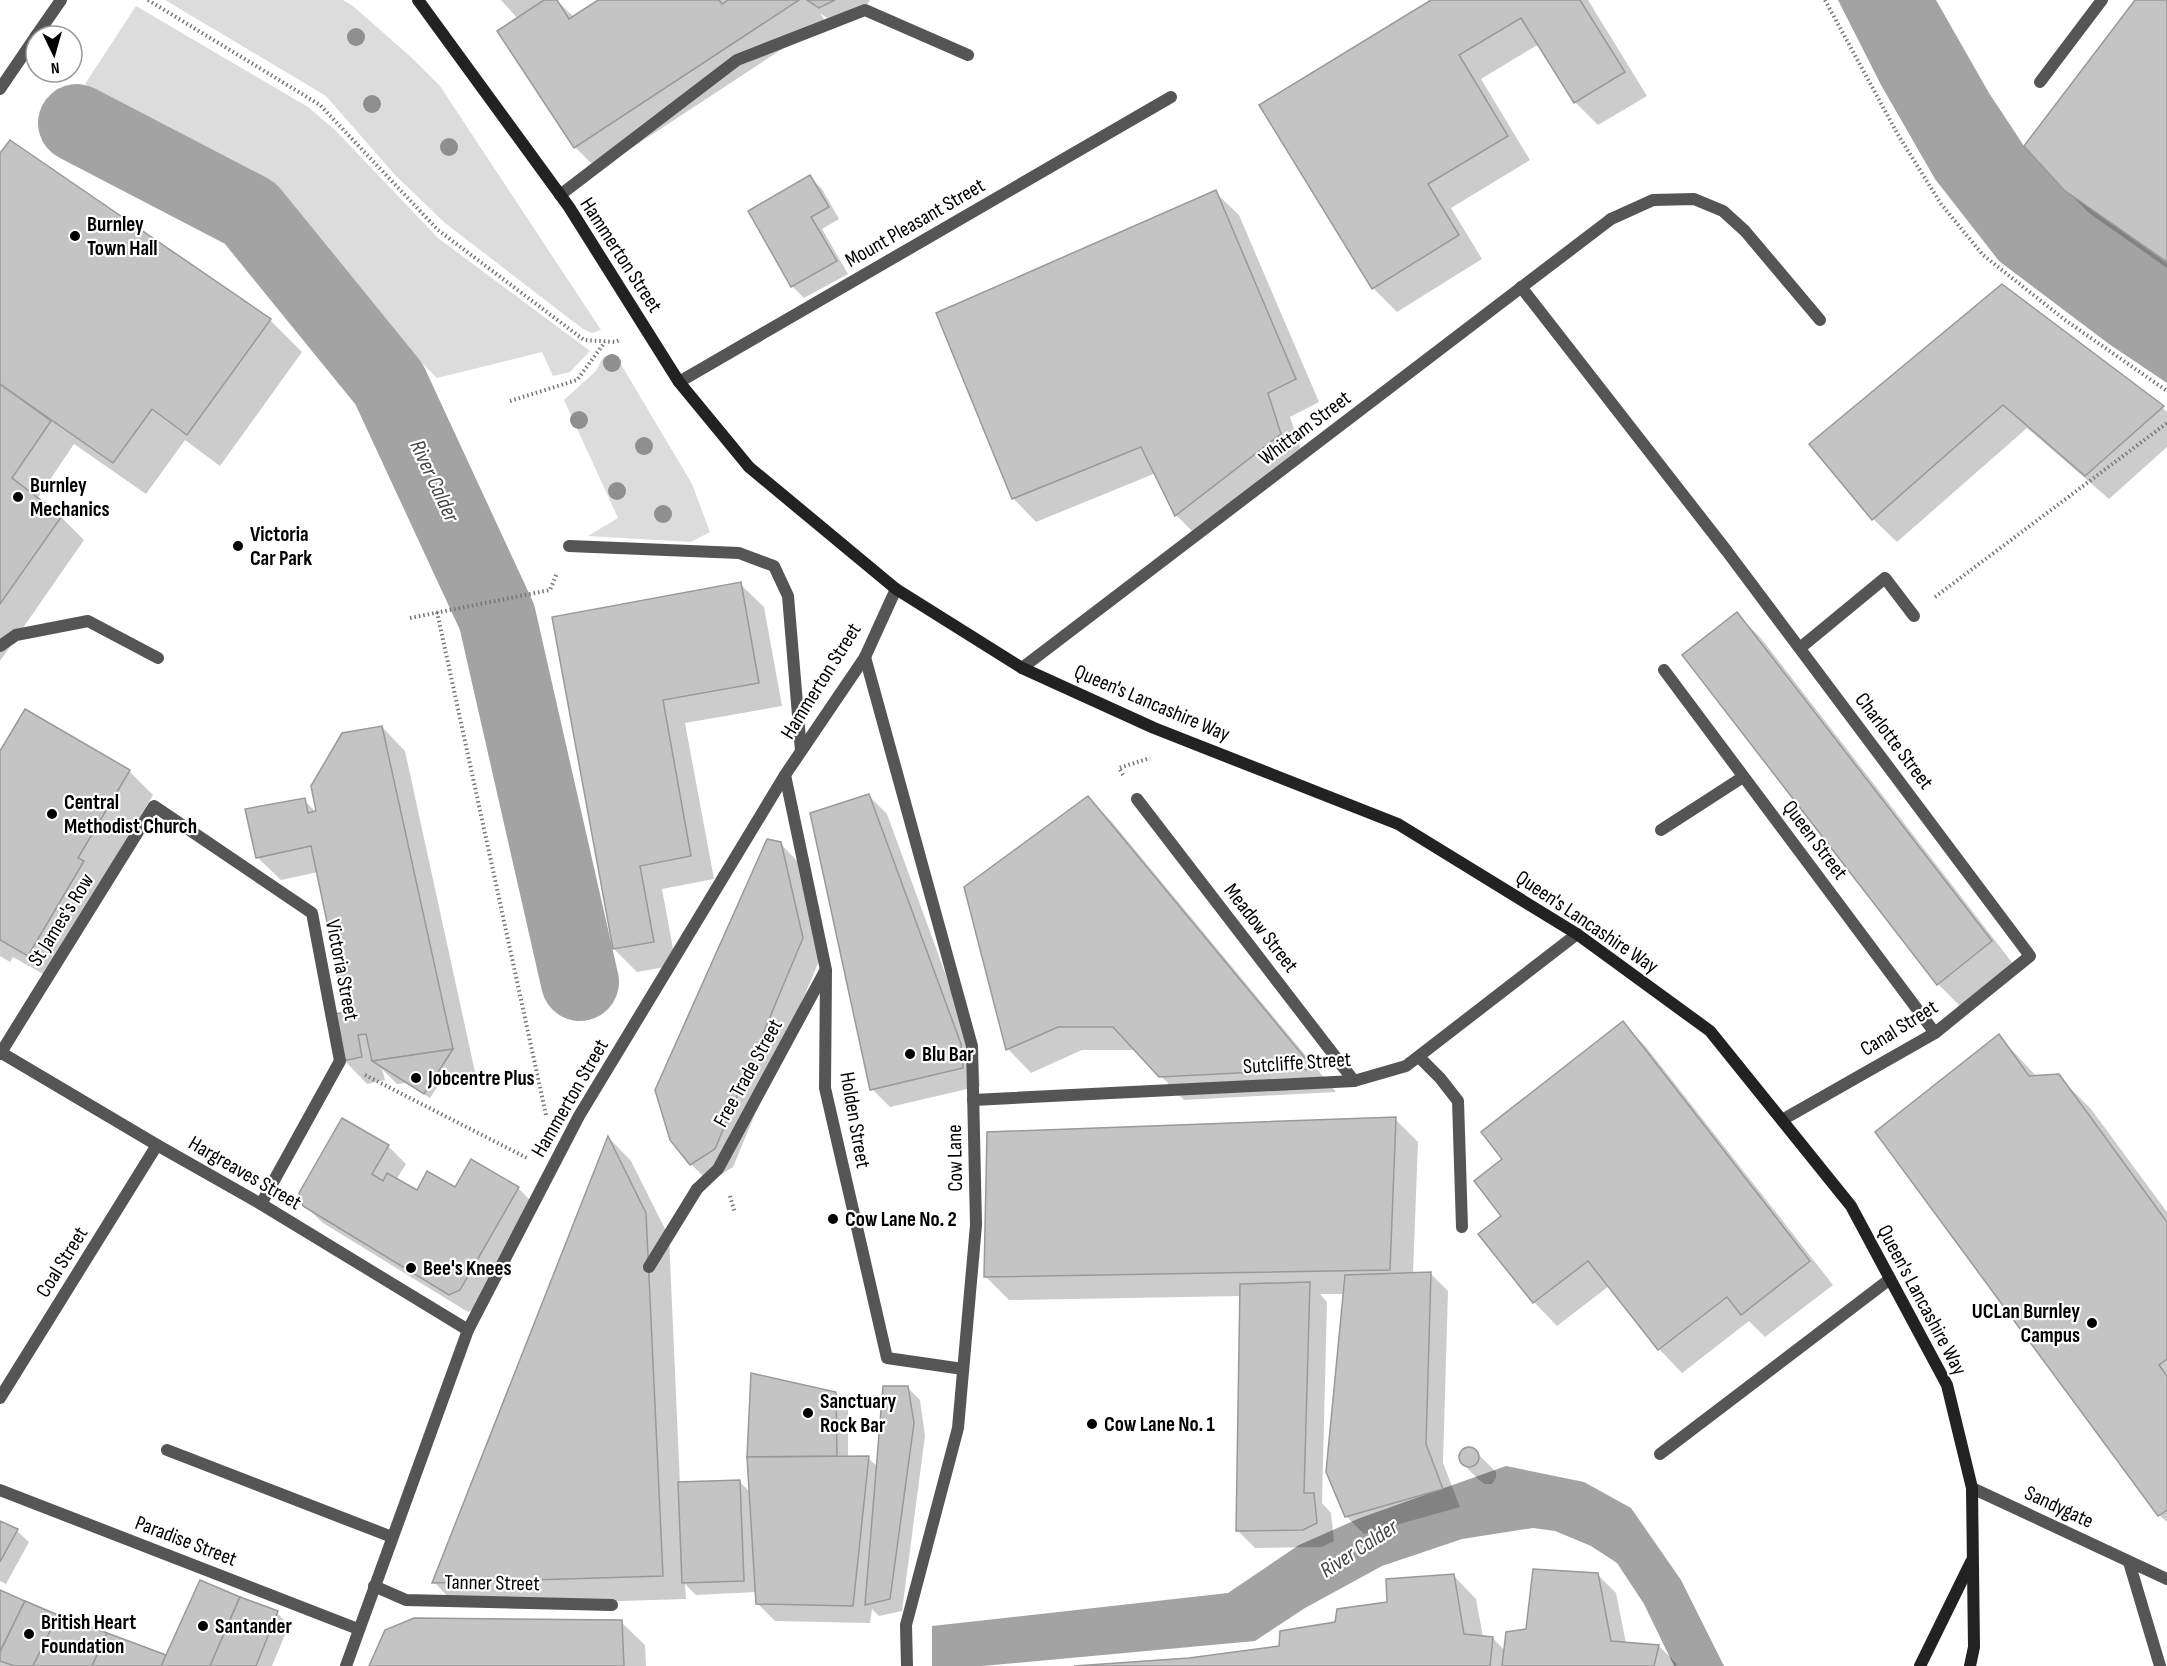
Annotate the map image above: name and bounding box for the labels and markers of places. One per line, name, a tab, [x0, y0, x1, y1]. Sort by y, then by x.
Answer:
place label: Burnley Town Hall	[87, 212, 158, 261]
marker: Burnley Town Hall	[68, 229, 82, 243]
place label: Burnley Mechanics	[30, 473, 110, 522]
marker: Burnley Mechanics	[11, 490, 25, 504]
place label: Victoria Car Park	[250, 522, 312, 571]
marker: Victoria Car Park	[231, 539, 245, 553]
place label: Central Methodist Church	[64, 790, 197, 839]
marker: Central Methodist Church	[45, 807, 59, 821]
place label: Blu Bar	[922, 1042, 974, 1067]
marker: Blu Bar	[903, 1047, 917, 1061]
place label: Jobcentre Plus	[427, 1066, 535, 1091]
marker: Jobcentre Plus	[409, 1071, 423, 1085]
place label: Cow Lane No. 2	[845, 1207, 957, 1232]
marker: Cow Lane No. 2	[826, 1212, 840, 1226]
place label: Bee's Knees	[423, 1256, 512, 1281]
marker: Bee's Knees	[404, 1261, 418, 1275]
place label: UCLan Burnley Campus	[1972, 1299, 2080, 1348]
marker: UCLan Burnley Campus	[2085, 1316, 2099, 1330]
place label: Sanctuary Rock Bar	[820, 1389, 897, 1438]
marker: Sanctuary Rock Bar	[801, 1406, 815, 1420]
place label: Cow Lane No. 1	[1104, 1412, 1215, 1437]
marker: Cow Lane No. 1	[1085, 1417, 1099, 1431]
place label: British Heart Foundation	[41, 1610, 136, 1659]
place label: Santander	[215, 1614, 292, 1639]
marker: Santander	[196, 1619, 210, 1633]
marker: British Heart Foundation	[22, 1627, 36, 1641]

